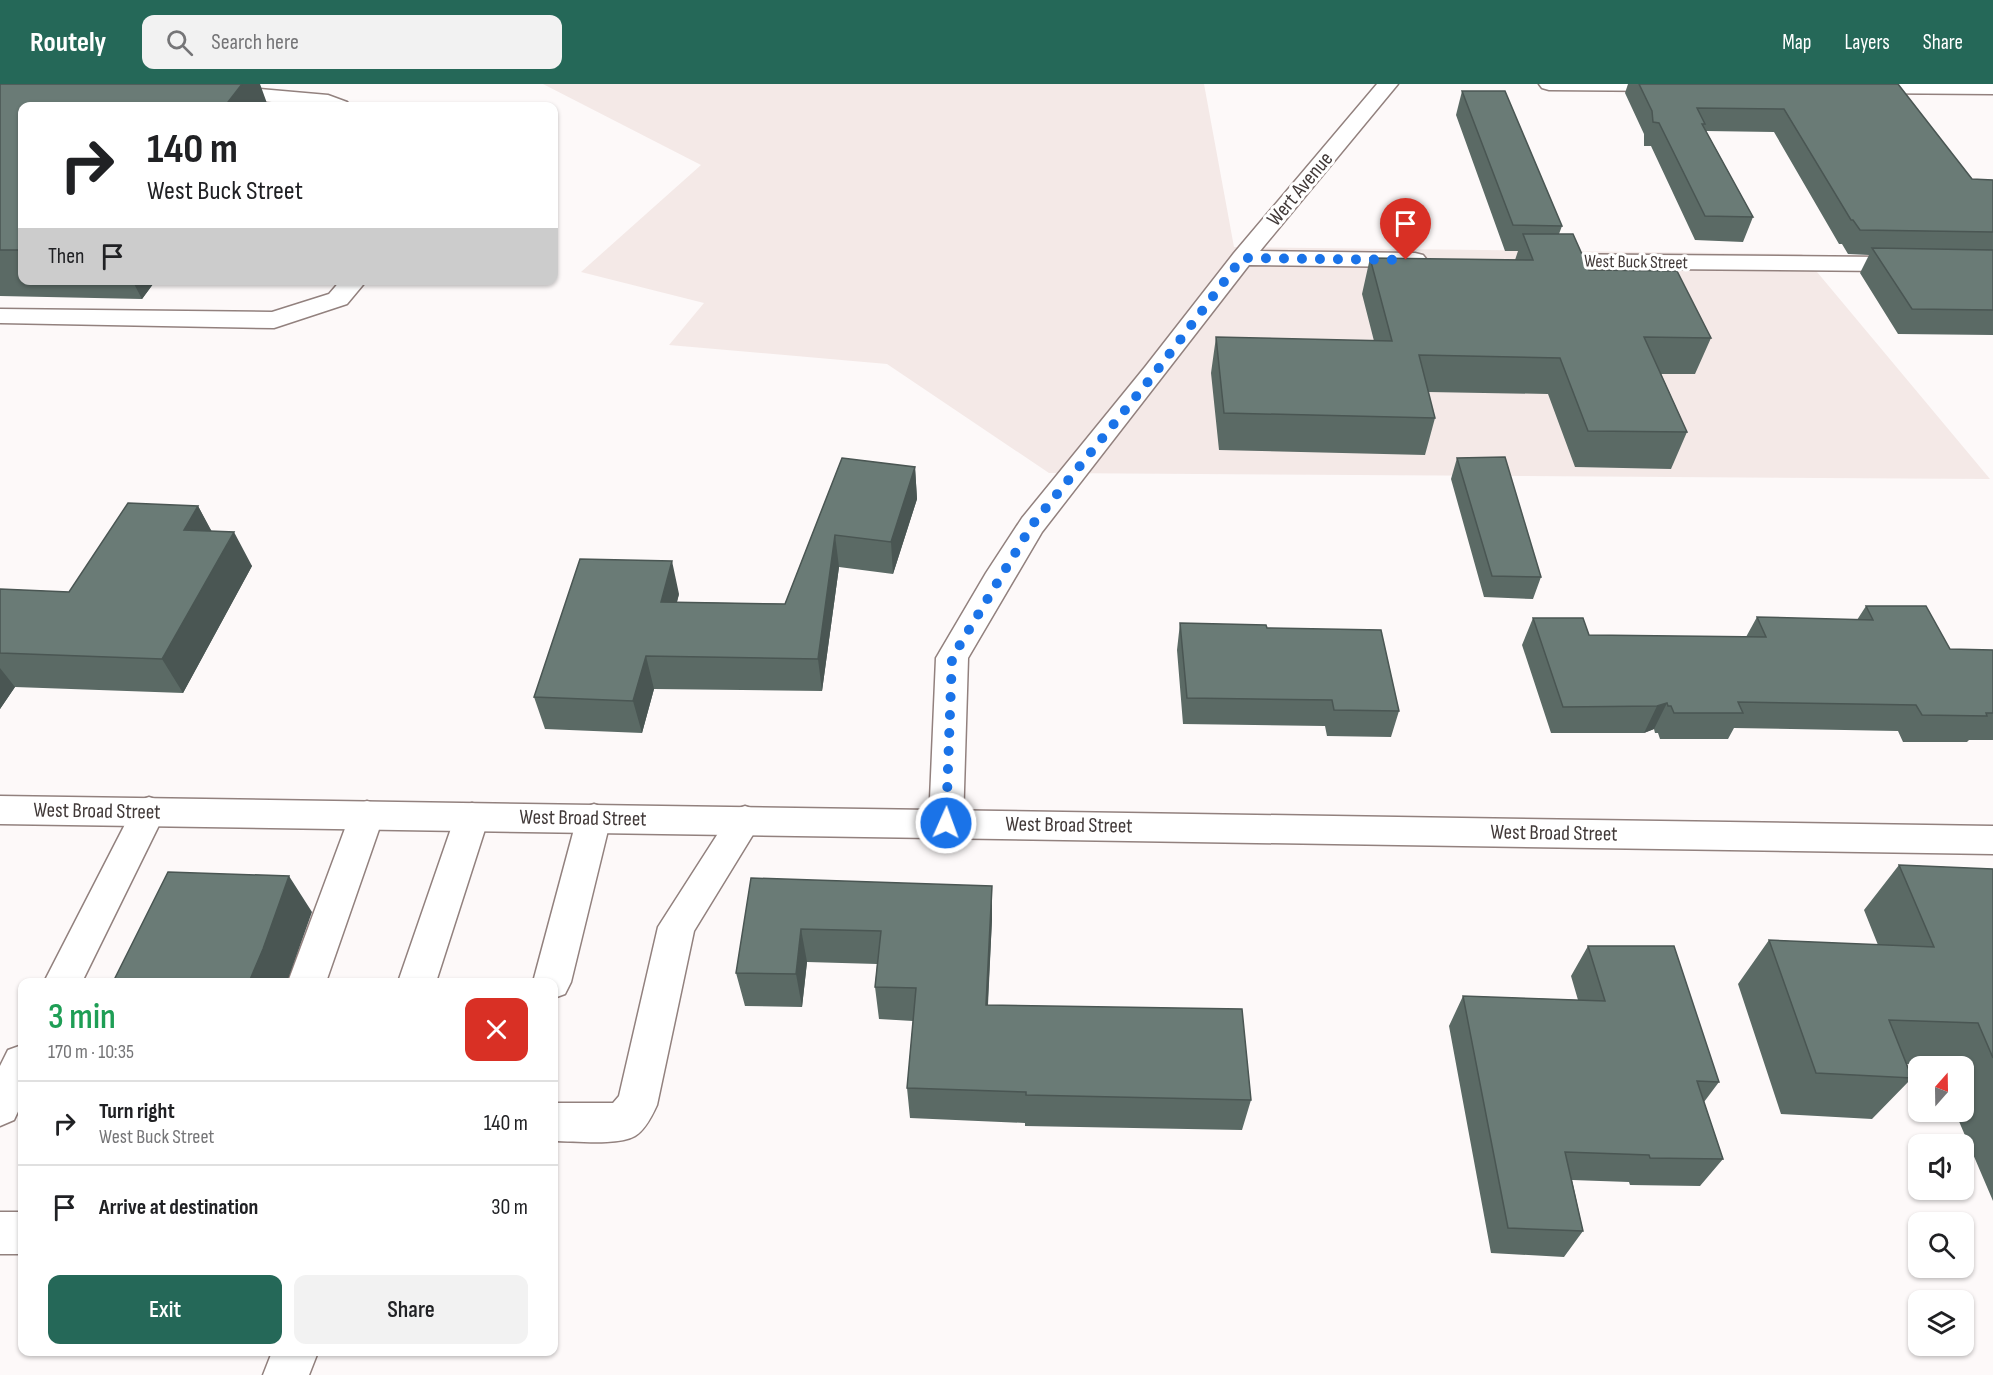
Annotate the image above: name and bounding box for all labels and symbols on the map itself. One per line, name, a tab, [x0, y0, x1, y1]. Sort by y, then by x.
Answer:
street label: Wert Avenue	[1262, 147, 1338, 231]
pin	[1380, 198, 1431, 260]
street label: West Buck Street	[1584, 251, 1689, 273]
position arrow	[914, 791, 978, 855]
street label: West Broad Street	[33, 797, 161, 825]
street label: West Broad Street	[519, 804, 647, 832]
street label: West Broad Street	[1005, 811, 1133, 839]
street label: West Broad Street	[1490, 819, 1618, 847]
north arrow	[1908, 1056, 1974, 1122]

